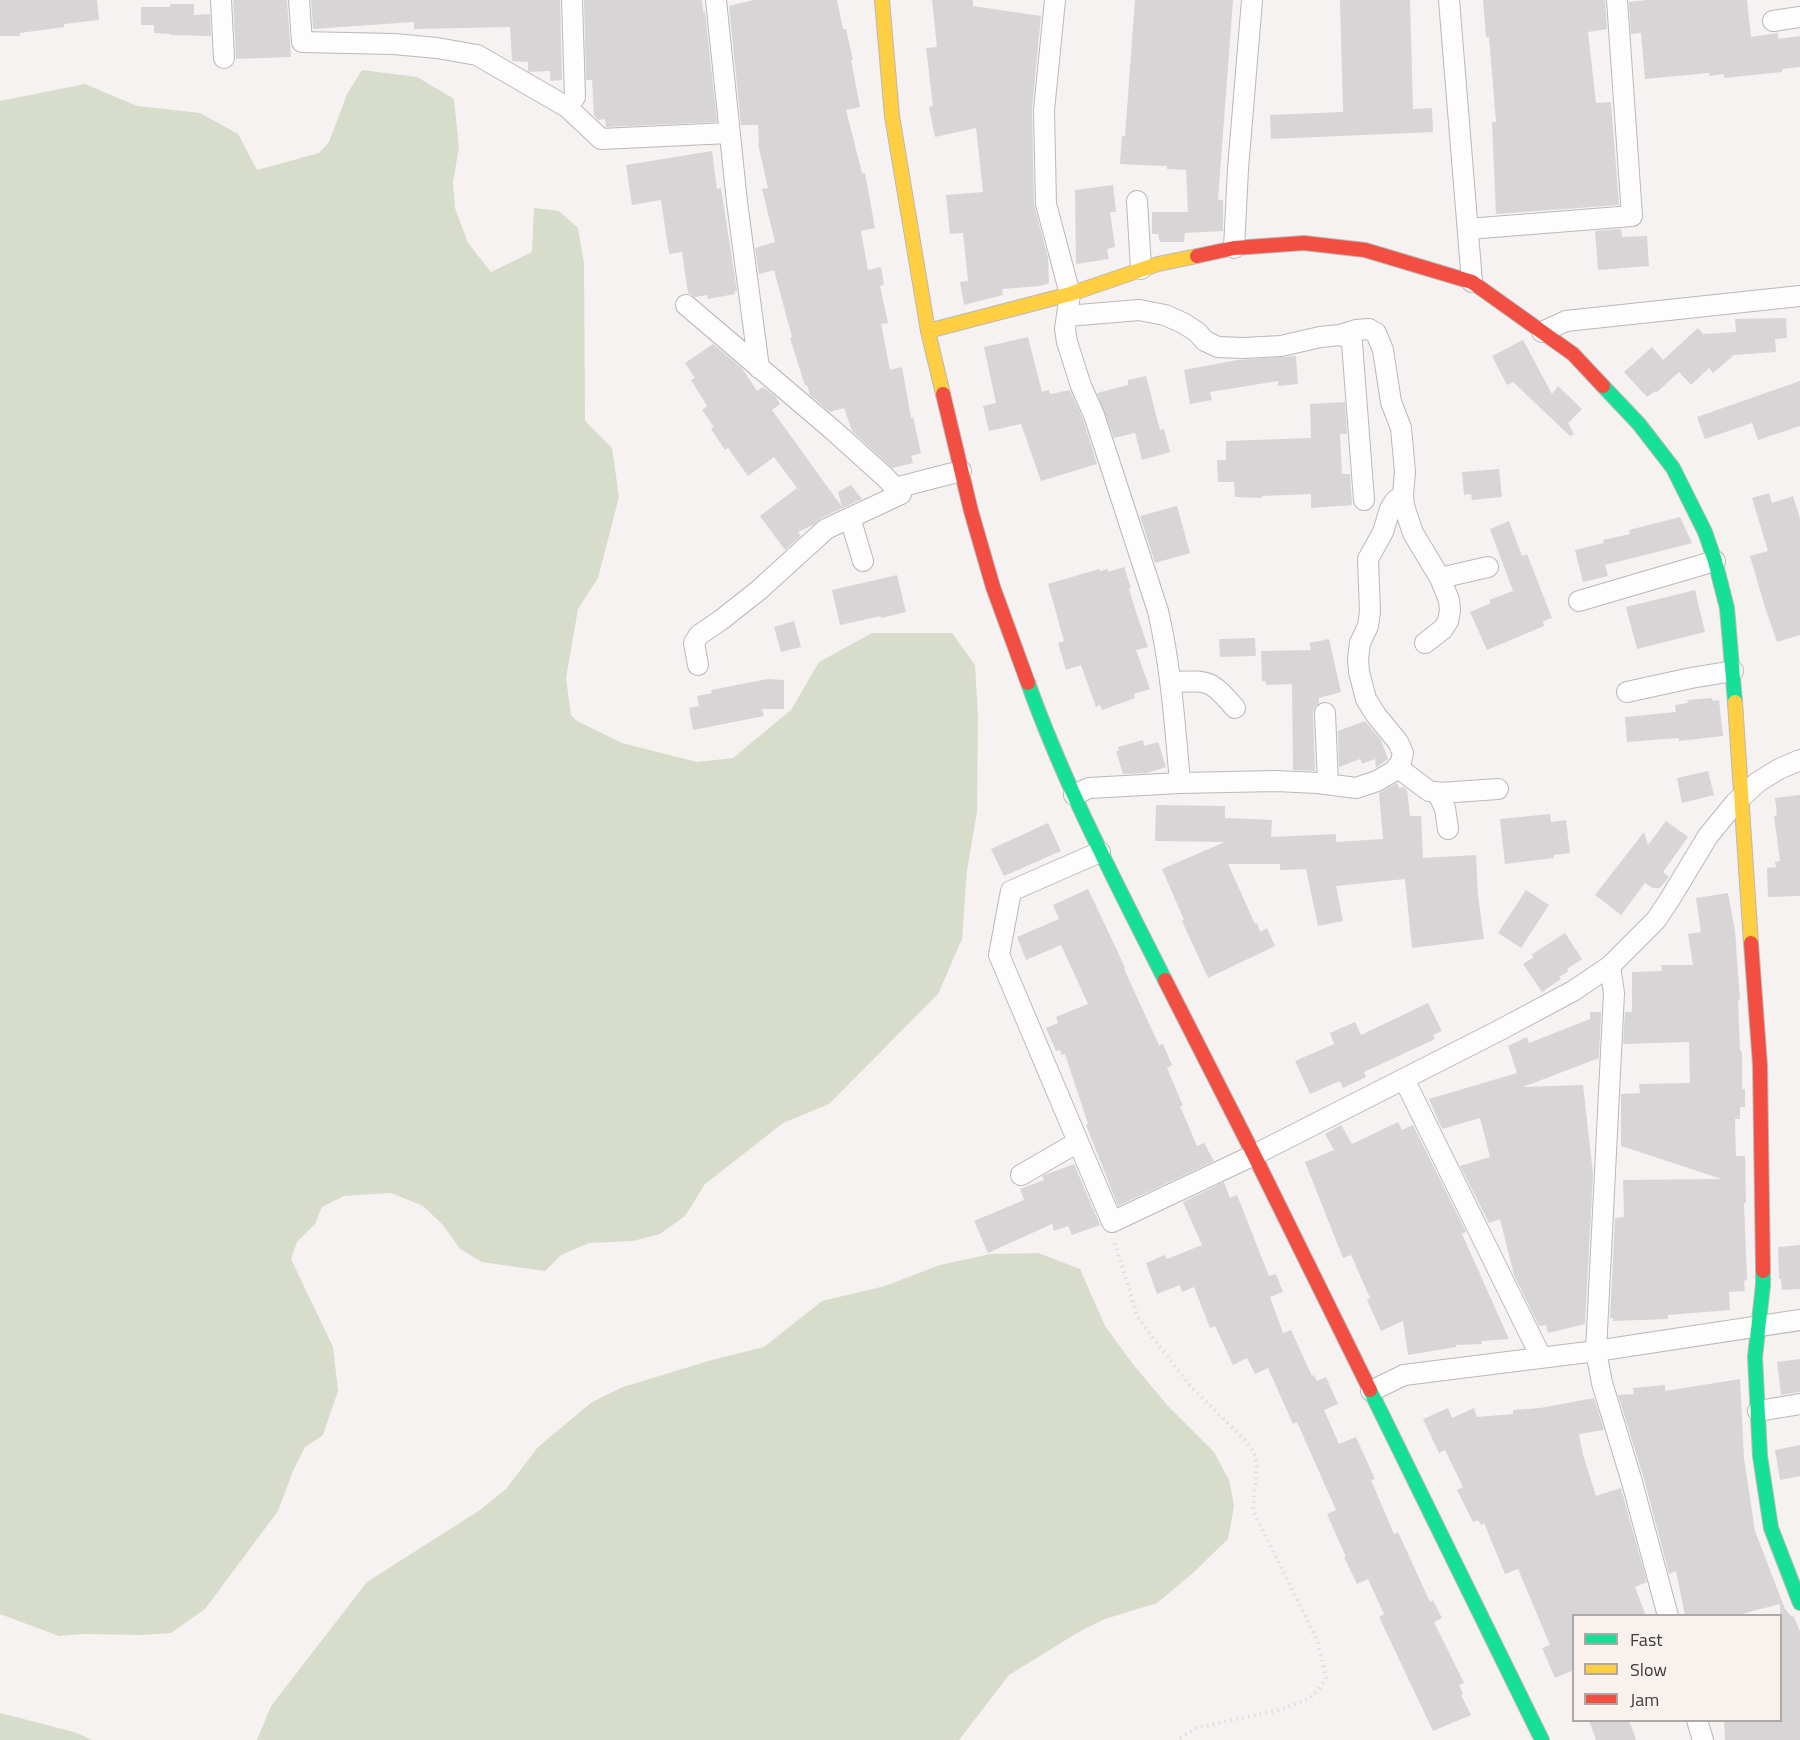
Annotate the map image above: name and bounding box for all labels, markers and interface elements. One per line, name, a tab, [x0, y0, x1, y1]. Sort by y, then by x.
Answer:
legend	[1572, 1614, 1782, 1722]
text: Fast	[1630, 1626, 1663, 1653]
text: Slow	[1630, 1656, 1667, 1683]
text: Jam	[1630, 1686, 1659, 1713]

